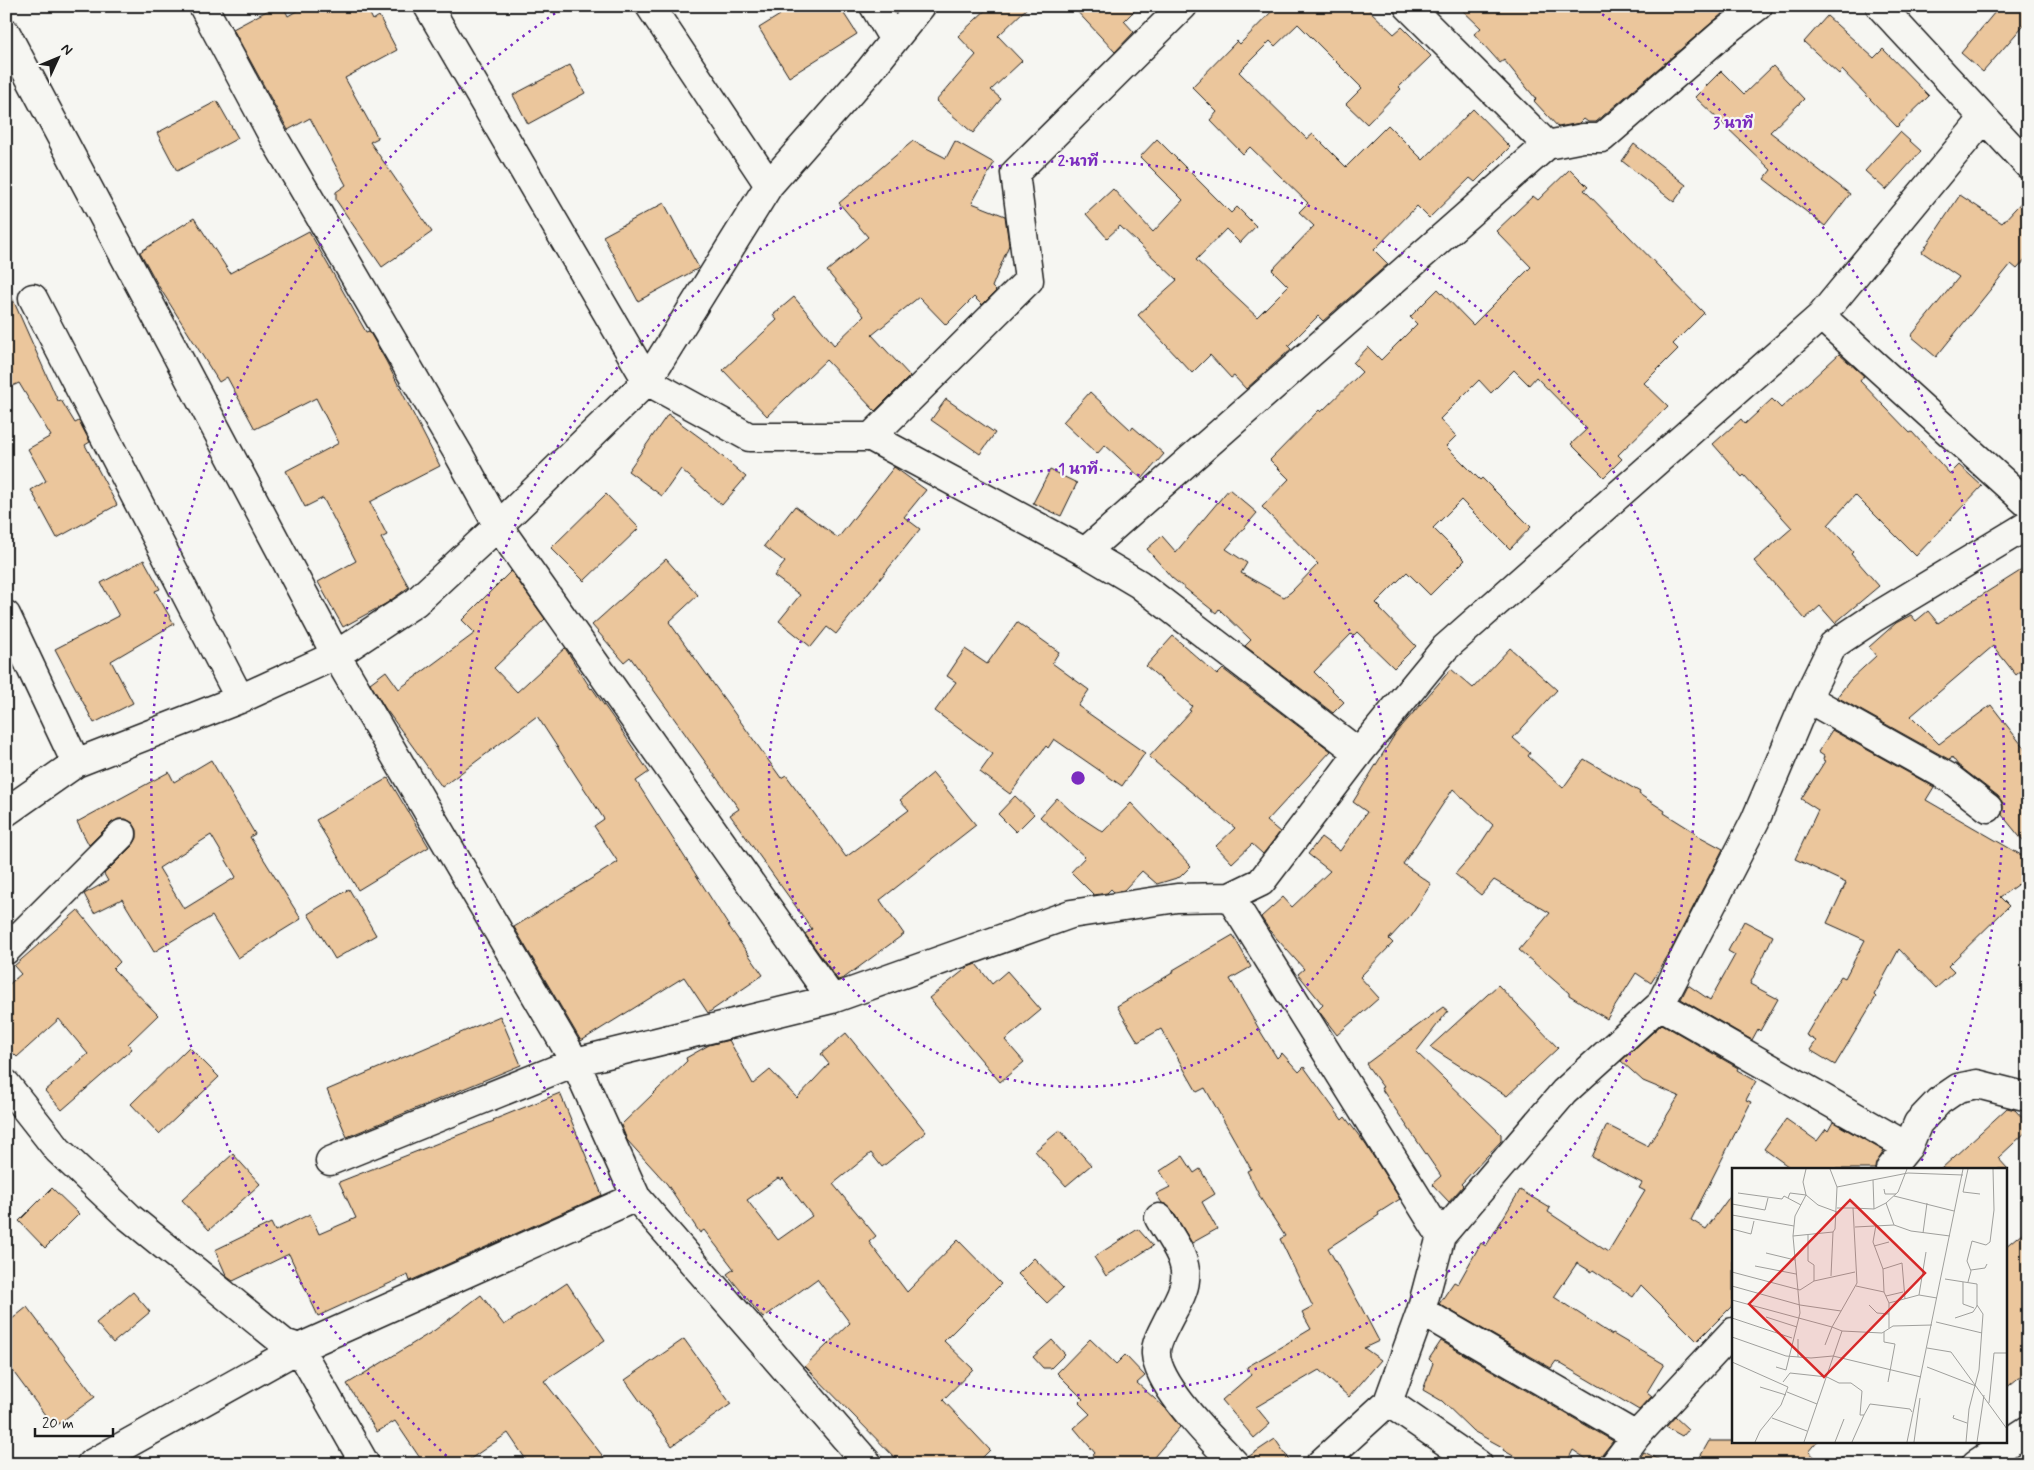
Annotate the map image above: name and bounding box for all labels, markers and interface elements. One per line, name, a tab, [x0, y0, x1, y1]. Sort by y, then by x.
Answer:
north arrow	[32, 32, 82, 82]
text: N	[57, 40, 76, 59]
text: 3 นาที	[1713, 113, 1753, 134]
text: 2 นาที	[1058, 151, 1098, 172]
text: 1 นาที	[1058, 459, 1098, 480]
centre of rings	[1069, 769, 1087, 787]
inset map	[1732, 1168, 2006, 1442]
scale bar	[35, 1405, 112, 1437]
text: 20 m	[42, 1414, 74, 1434]

